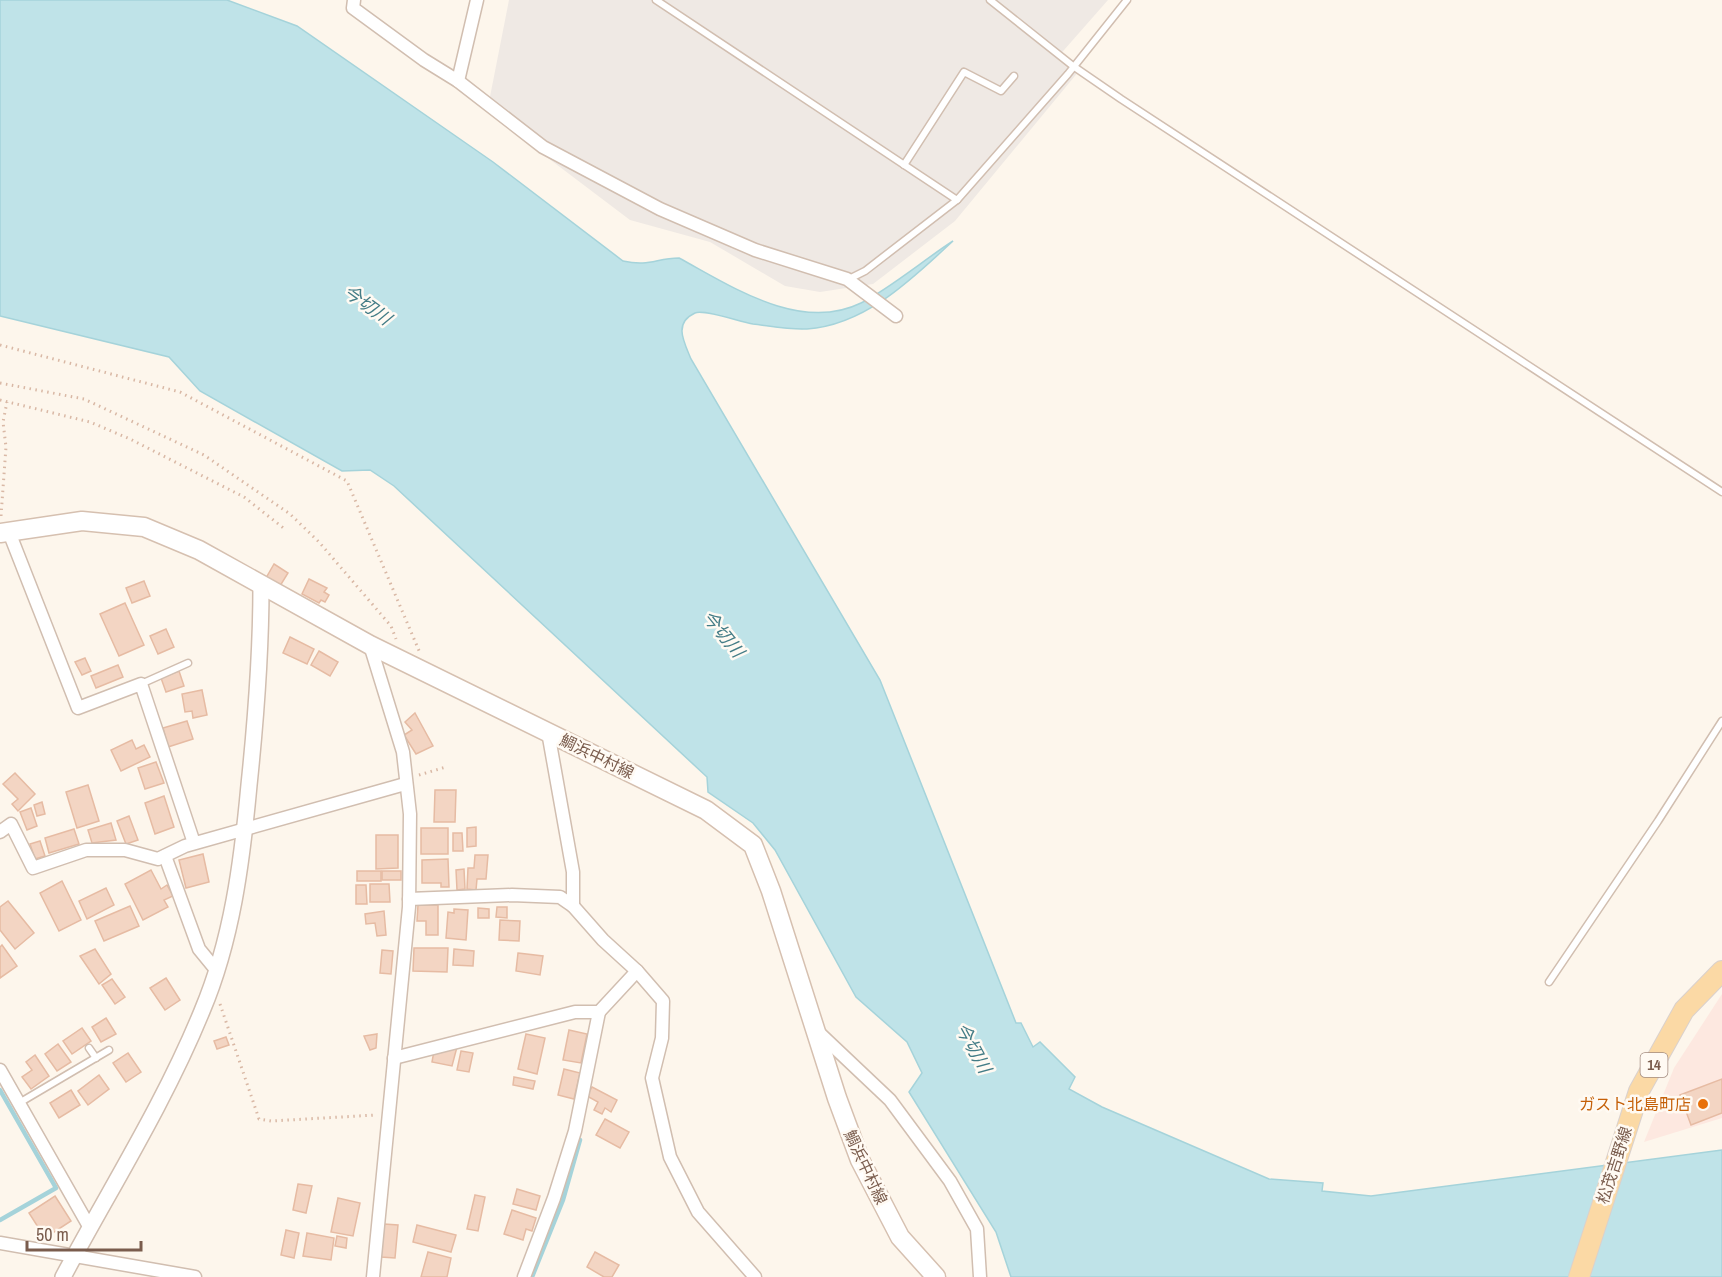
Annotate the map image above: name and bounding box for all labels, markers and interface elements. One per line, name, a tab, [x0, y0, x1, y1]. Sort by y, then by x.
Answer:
water label: 今切川	[338, 279, 398, 332]
water label: 今切川	[697, 605, 751, 664]
street label: 鯛浜中村線	[556, 729, 638, 783]
water label: 今切川	[949, 1018, 998, 1079]
road number: 14	[1640, 1053, 1668, 1077]
place label: ガスト北島町店	[1579, 1093, 1691, 1115]
marker: ガスト北島町店	[1696, 1097, 1710, 1111]
street label: 松茂吉野線	[1591, 1124, 1637, 1206]
street label: 鯛浜中村線	[839, 1126, 893, 1208]
scale bar	[27, 1214, 141, 1252]
text: 50 m	[36, 1222, 69, 1247]

